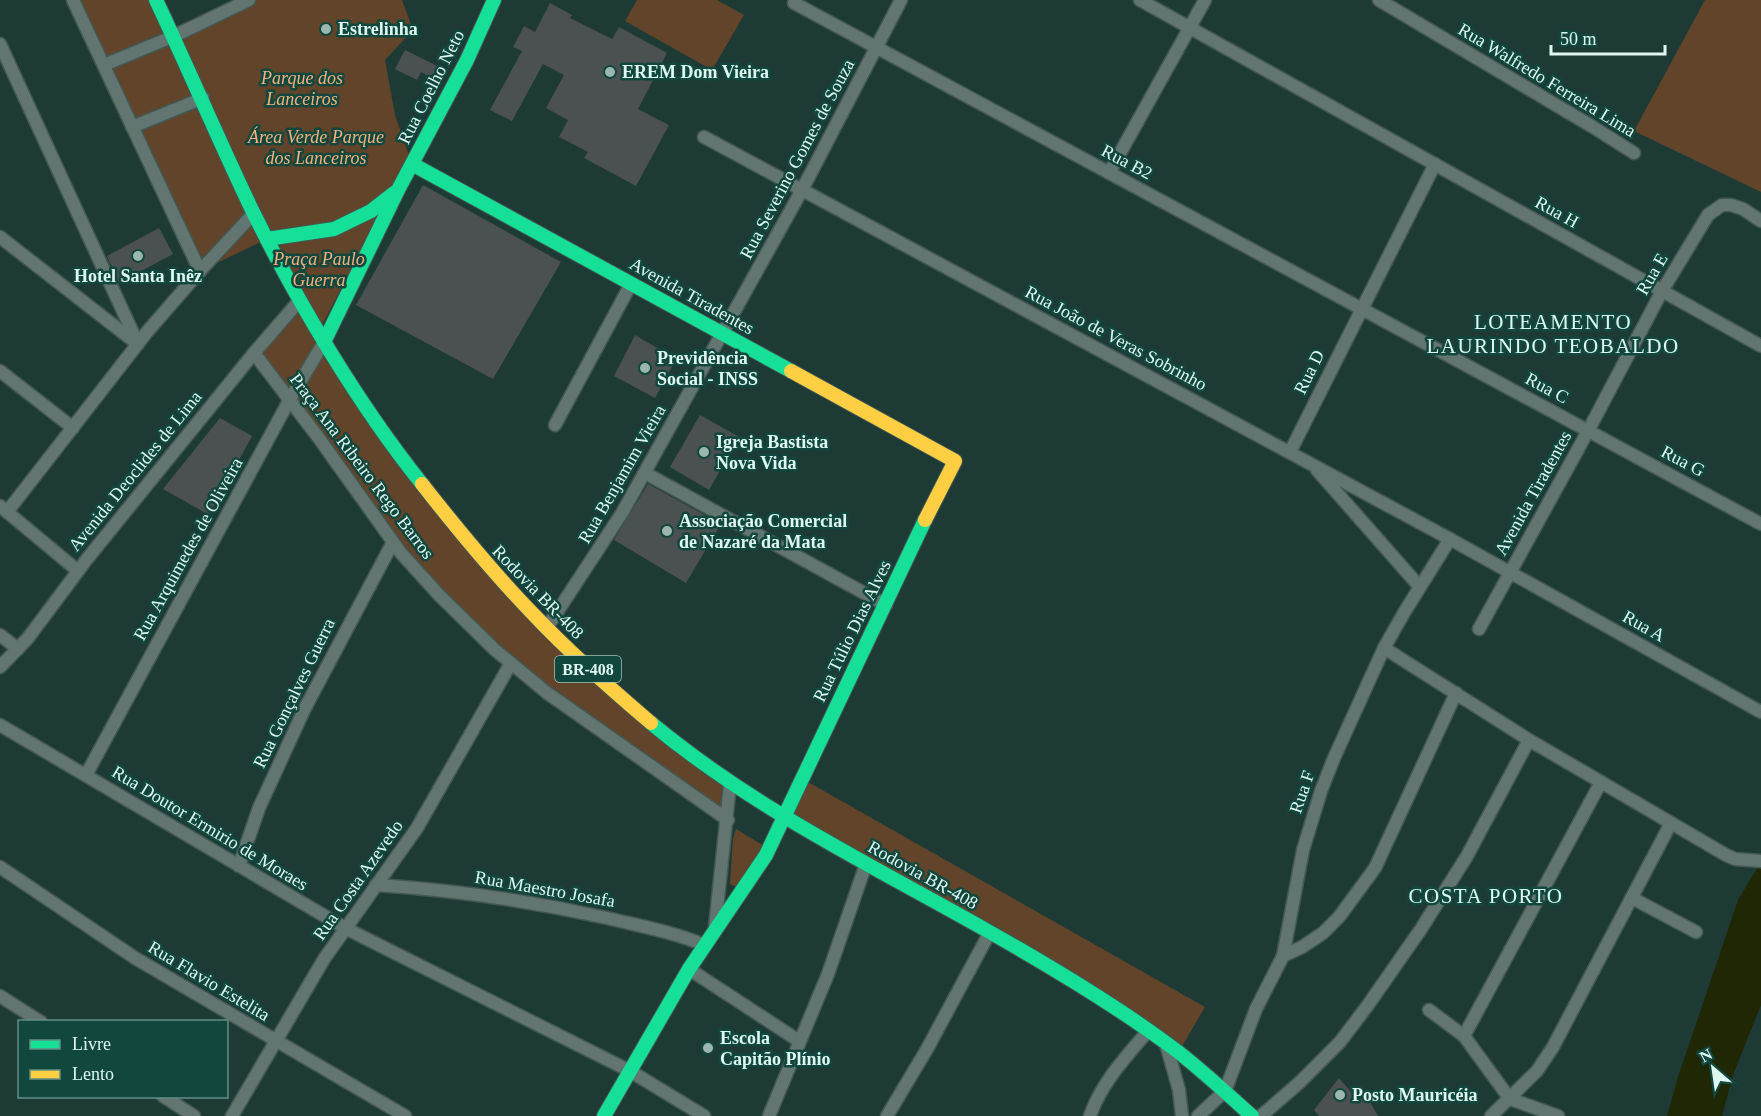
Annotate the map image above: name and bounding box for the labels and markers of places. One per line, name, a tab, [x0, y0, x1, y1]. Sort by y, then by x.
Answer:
place label: Estrelinha	[338, 19, 418, 39]
marker: Estrelinha	[319, 22, 333, 36]
place label: EREM Dom Vieira	[622, 62, 769, 82]
marker: EREM Dom Vieira	[603, 65, 617, 79]
marker: Hotel Santa Inêz	[131, 249, 145, 263]
place label: Hotel Santa Inêz	[74, 266, 202, 286]
place label: Previdência Social - INSS	[657, 348, 758, 389]
marker: Previdência Social - INSS	[638, 361, 652, 375]
place label: Igreja Bastista Nova Vida	[716, 432, 828, 473]
marker: Igreja Bastista Nova Vida	[697, 445, 711, 459]
place label: Associação Comercial de Nazaré da Mata	[679, 511, 847, 552]
marker: Associação Comercial de Nazaré da Mata	[660, 524, 674, 538]
place label: Escola Capitão Plínio	[720, 1028, 831, 1069]
marker: Escola Capitão Plínio	[701, 1041, 715, 1055]
place label: Posto Mauricéia	[1352, 1085, 1477, 1105]
marker: Posto Mauricéia	[1333, 1088, 1347, 1102]

